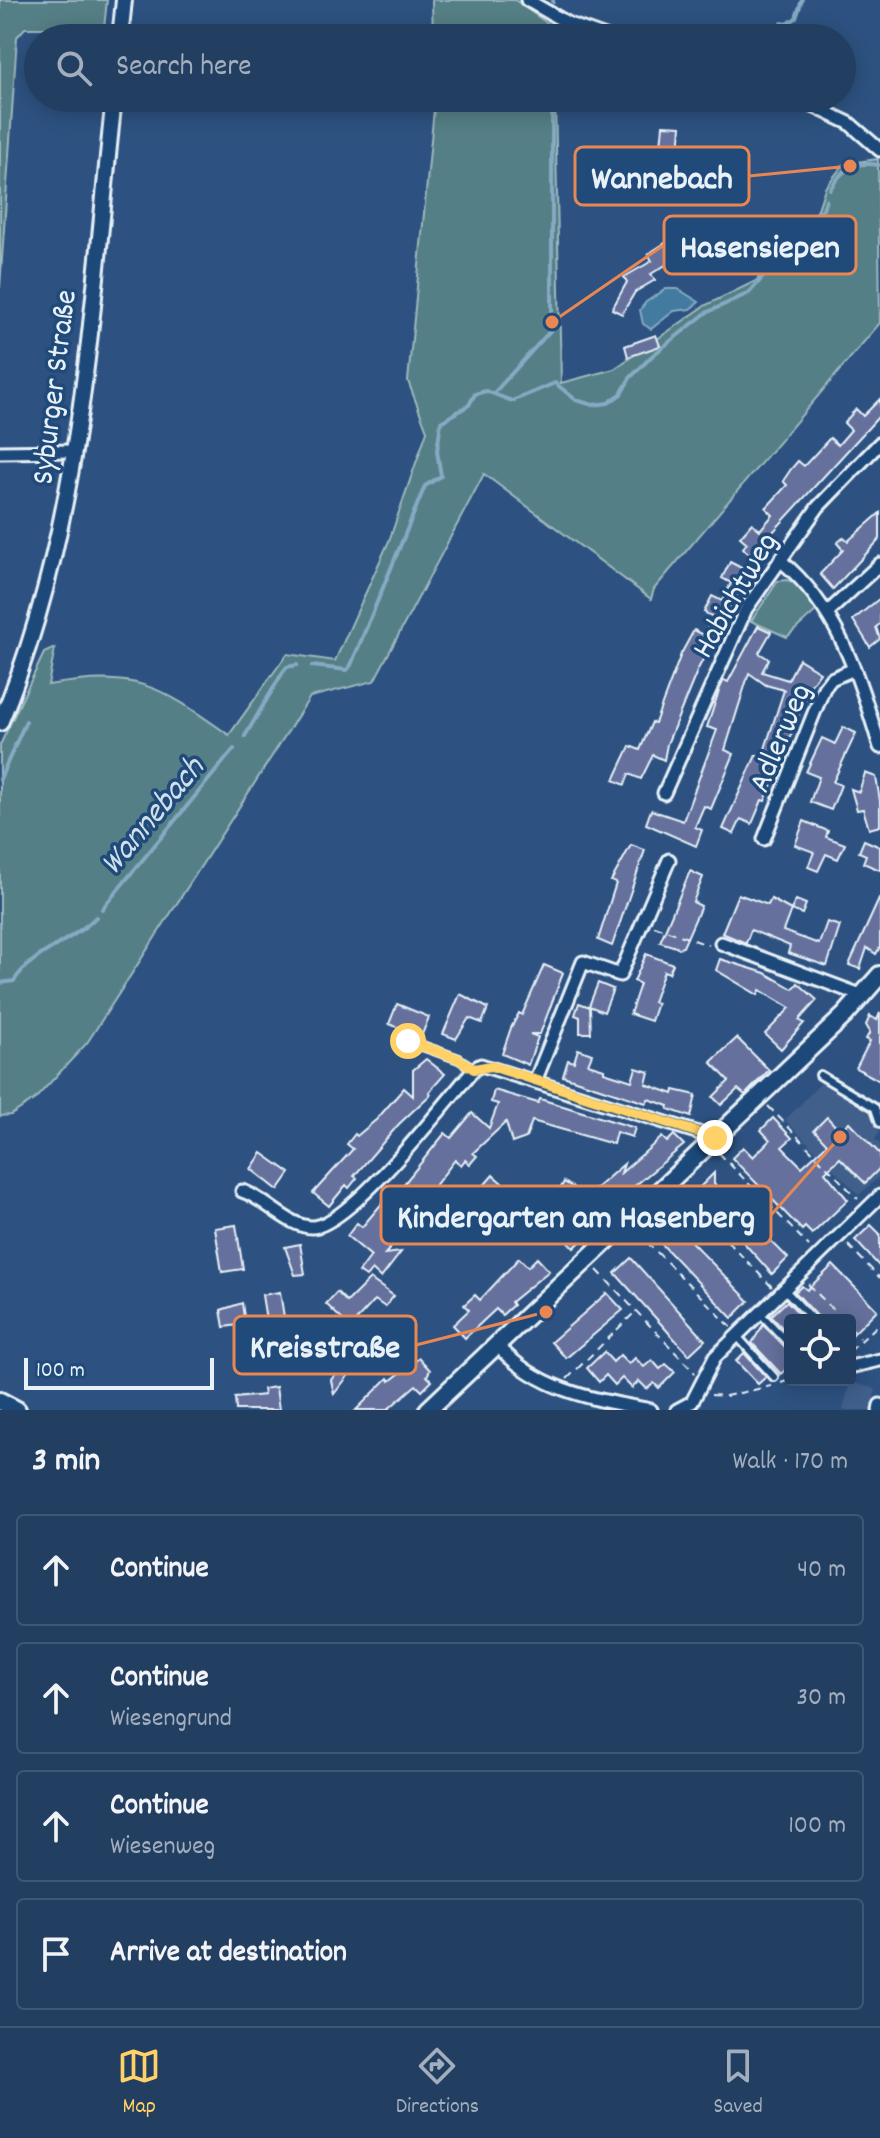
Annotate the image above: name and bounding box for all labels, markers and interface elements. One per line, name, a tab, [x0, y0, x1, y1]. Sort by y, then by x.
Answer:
search box	[24, 24, 856, 112]
icon: search	[52, 46, 96, 90]
text: Search here	[116, 47, 252, 90]
callout: Wannebach	[575, 147, 749, 205]
text: Wannebach	[591, 157, 733, 206]
callout: Hasensiepen	[664, 216, 856, 274]
text: Hasensiepen	[680, 226, 840, 275]
street label: Syburger Straße	[22, 288, 92, 488]
street label: Habichtweg	[683, 525, 792, 668]
street label: Adlerweg	[739, 677, 826, 801]
water label: Wannebach	[90, 746, 219, 888]
route start	[390, 1023, 426, 1059]
route end	[697, 1120, 733, 1156]
callout: Kindergarten am Hasenberg	[381, 1186, 771, 1244]
text: Kindergarten am Hasenberg	[397, 1196, 755, 1245]
map controls	[784, 1314, 856, 1386]
button: locate	[784, 1314, 856, 1386]
callout: Kreisstraße	[234, 1316, 416, 1374]
text: Kreisstraße	[250, 1326, 400, 1375]
scale bar	[24, 1354, 214, 1390]
text: 100 m	[36, 1356, 85, 1387]
text: 3 min	[32, 1438, 100, 1487]
text: Walk · 170 m	[733, 1444, 848, 1481]
icon: ahead	[34, 1548, 78, 1592]
text: Continue	[110, 1549, 209, 1592]
text: 40 m	[797, 1552, 846, 1589]
text: Continue	[110, 1658, 209, 1701]
icon: ahead	[34, 1676, 78, 1720]
text: 30 m	[796, 1680, 846, 1717]
text: Wiesengrund	[110, 1701, 232, 1738]
text: Continue	[110, 1786, 209, 1829]
icon: ahead	[34, 1804, 78, 1848]
text: 100 m	[788, 1808, 846, 1845]
text: Wiesenweg	[110, 1829, 215, 1866]
icon: arrive	[34, 1932, 78, 1976]
text: Arrive at destination	[110, 1933, 347, 1976]
tab: Map	[117, 2044, 161, 2123]
tab: Directions	[396, 2044, 479, 2123]
tab: Saved	[714, 2044, 763, 2123]

